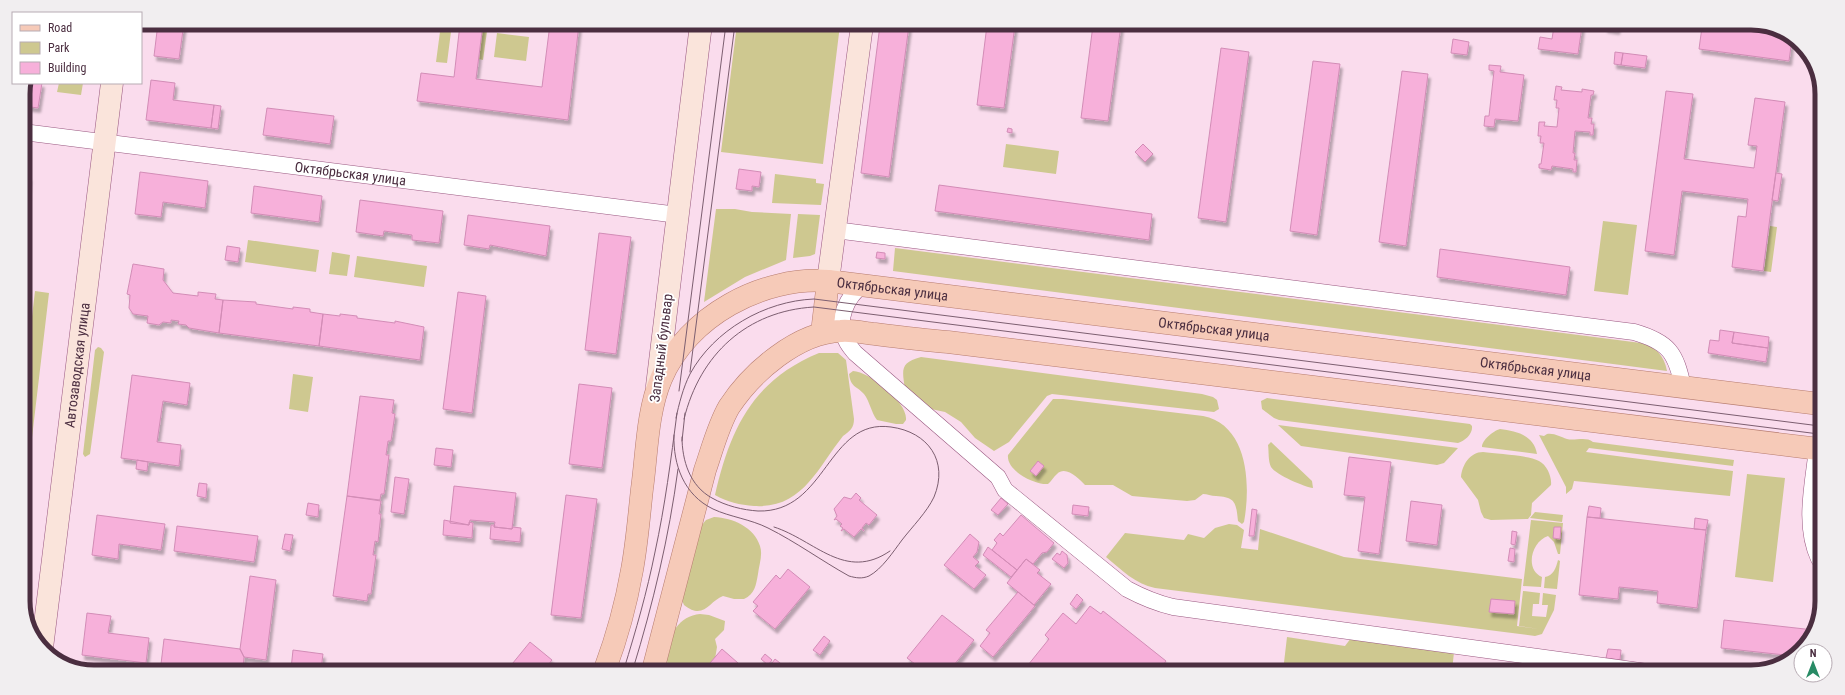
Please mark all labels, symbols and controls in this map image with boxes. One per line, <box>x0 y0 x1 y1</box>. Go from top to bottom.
legend <box>12 12 142 84</box>
text: Road <box>48 21 72 35</box>
text: Park <box>48 41 70 55</box>
text: Building <box>48 61 86 75</box>
street label: Октябрьская улица <box>294 159 407 188</box>
street label: Октябрьская улица <box>836 274 949 304</box>
street label: Западный бульвар <box>646 293 676 403</box>
street label: Автозаводская улица <box>61 302 93 429</box>
street label: Октябрьская улица <box>1157 314 1271 344</box>
street label: Октябрьская улица <box>1479 354 1592 384</box>
north arrow <box>1793 643 1833 683</box>
text: N <box>1810 647 1817 660</box>

